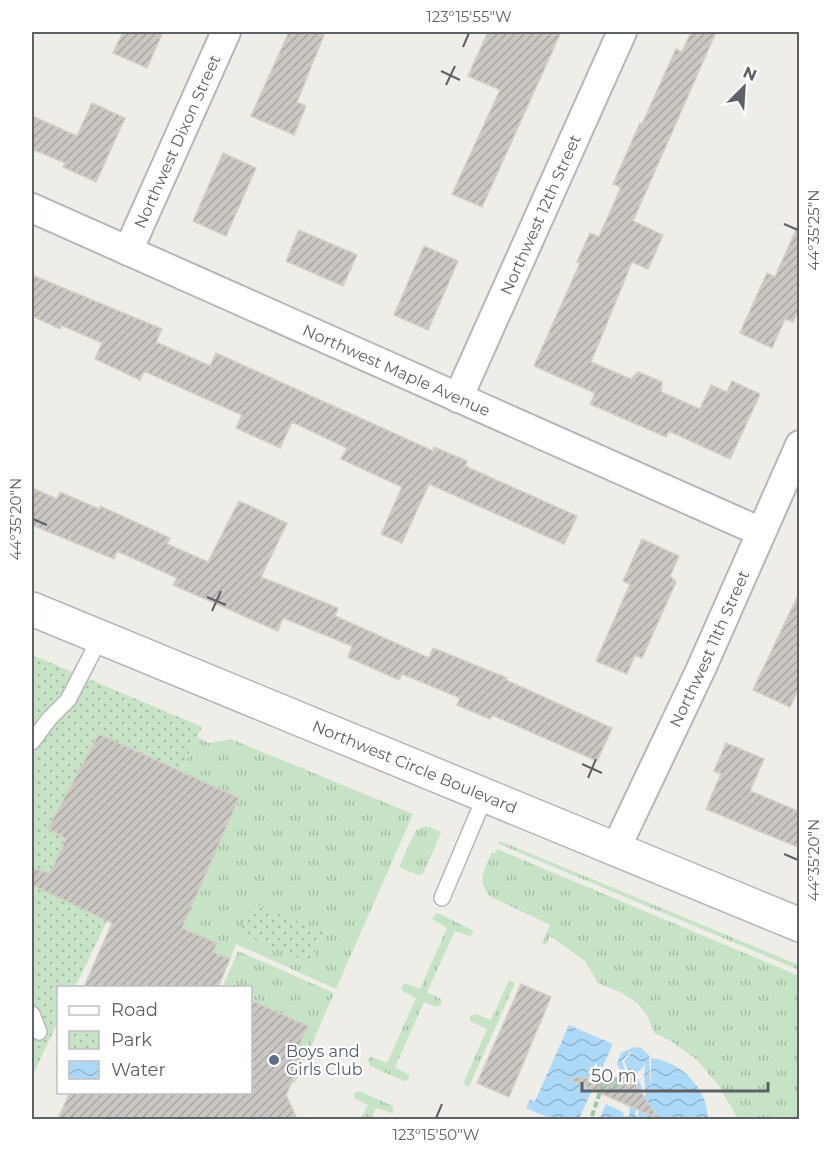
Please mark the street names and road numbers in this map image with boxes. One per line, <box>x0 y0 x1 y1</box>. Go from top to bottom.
street label: Northwest Dixon Street <box>130 51 224 231</box>
street label: Northwest 12th Street <box>496 131 585 298</box>
street label: Northwest Maple Avenue <box>300 320 493 420</box>
street label: Northwest 11th Street <box>665 567 753 730</box>
street label: Northwest Circle Boulevard <box>310 716 520 817</box>

